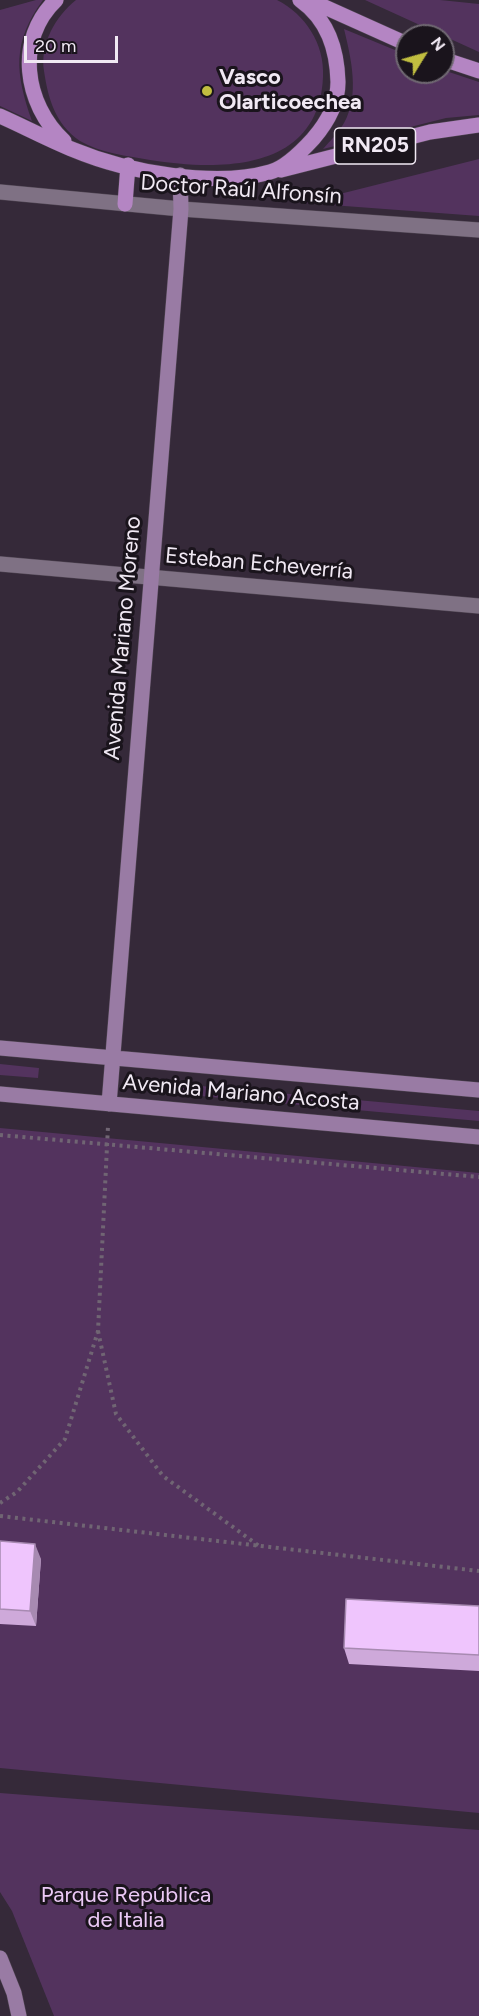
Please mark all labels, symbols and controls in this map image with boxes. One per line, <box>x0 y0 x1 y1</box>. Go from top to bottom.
scale bar <box>27 24 122 62</box>
north arrow <box>395 24 455 84</box>
text: N <box>427 33 449 55</box>
text: 20 m <box>35 35 76 57</box>
place label: Vasco Olarticoechea <box>219 65 362 116</box>
marker: Vasco Olarticoechea <box>200 84 214 98</box>
road number: RN205 <box>334 128 416 164</box>
street label: Doctor Raúl Alfonsín <box>139 170 343 210</box>
street label: Avenida Mariano Moreno <box>99 515 147 761</box>
street label: Esteban Echeverría <box>164 543 354 585</box>
street label: Avenida Mariano Acosta <box>121 1069 361 1117</box>
park label: Parque República de Italia <box>41 1883 211 1934</box>

